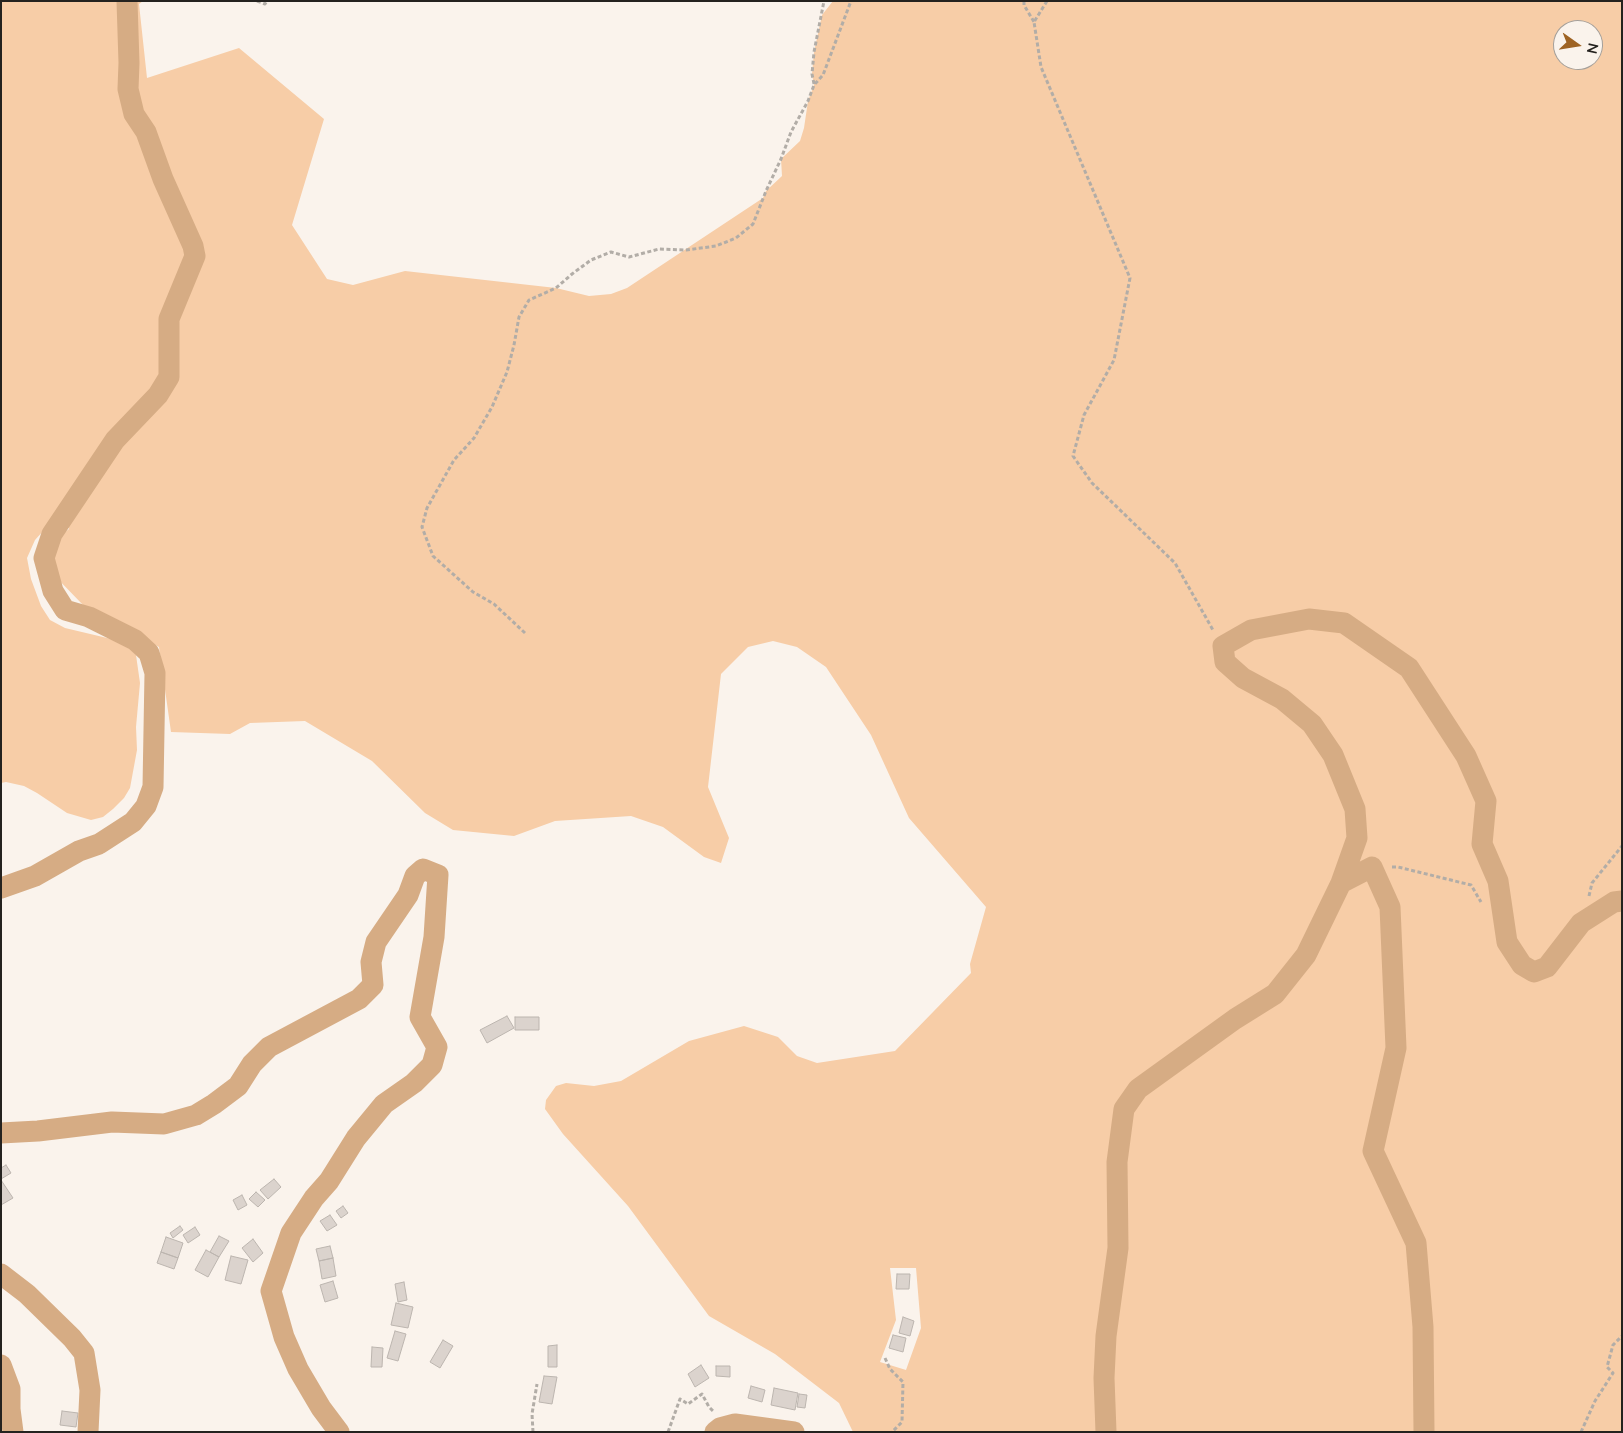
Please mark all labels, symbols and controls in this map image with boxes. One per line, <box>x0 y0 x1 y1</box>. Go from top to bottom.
north arrow <box>1553 20 1603 70</box>
text: N <box>1582 41 1603 55</box>

